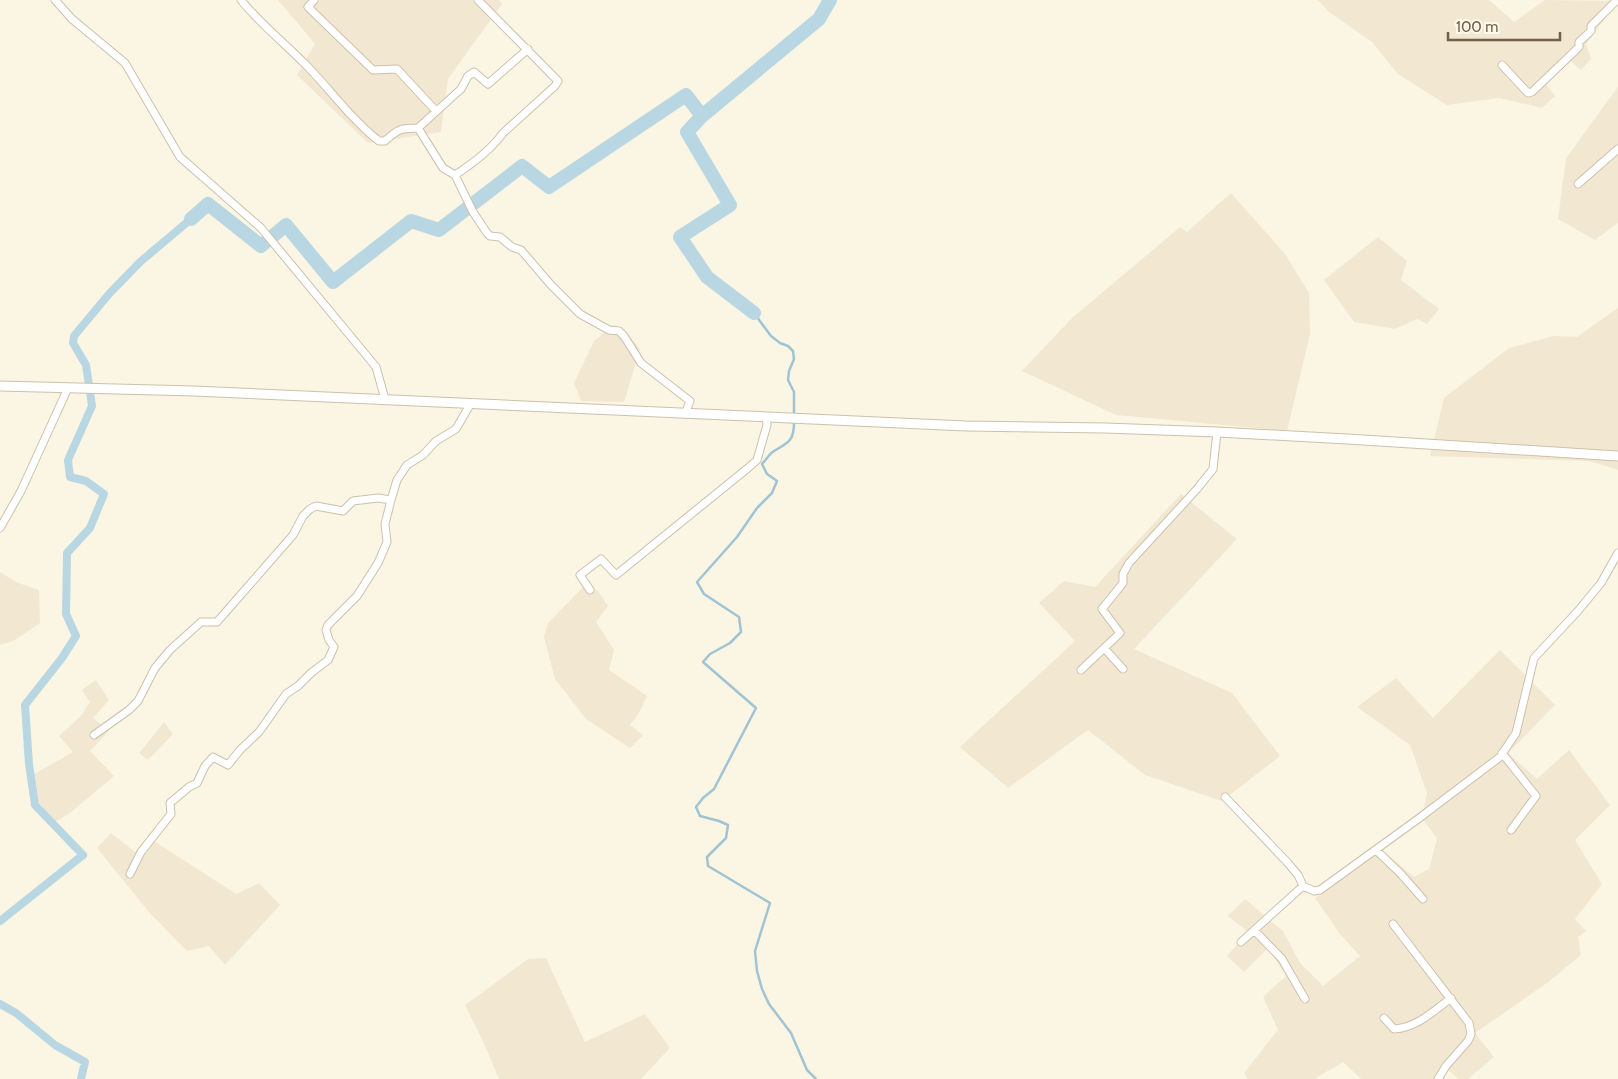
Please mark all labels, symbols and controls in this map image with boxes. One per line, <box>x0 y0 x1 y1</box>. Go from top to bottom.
scale bar <box>1448 10 1560 42</box>
text: 100 m <box>1456 18 1498 36</box>

